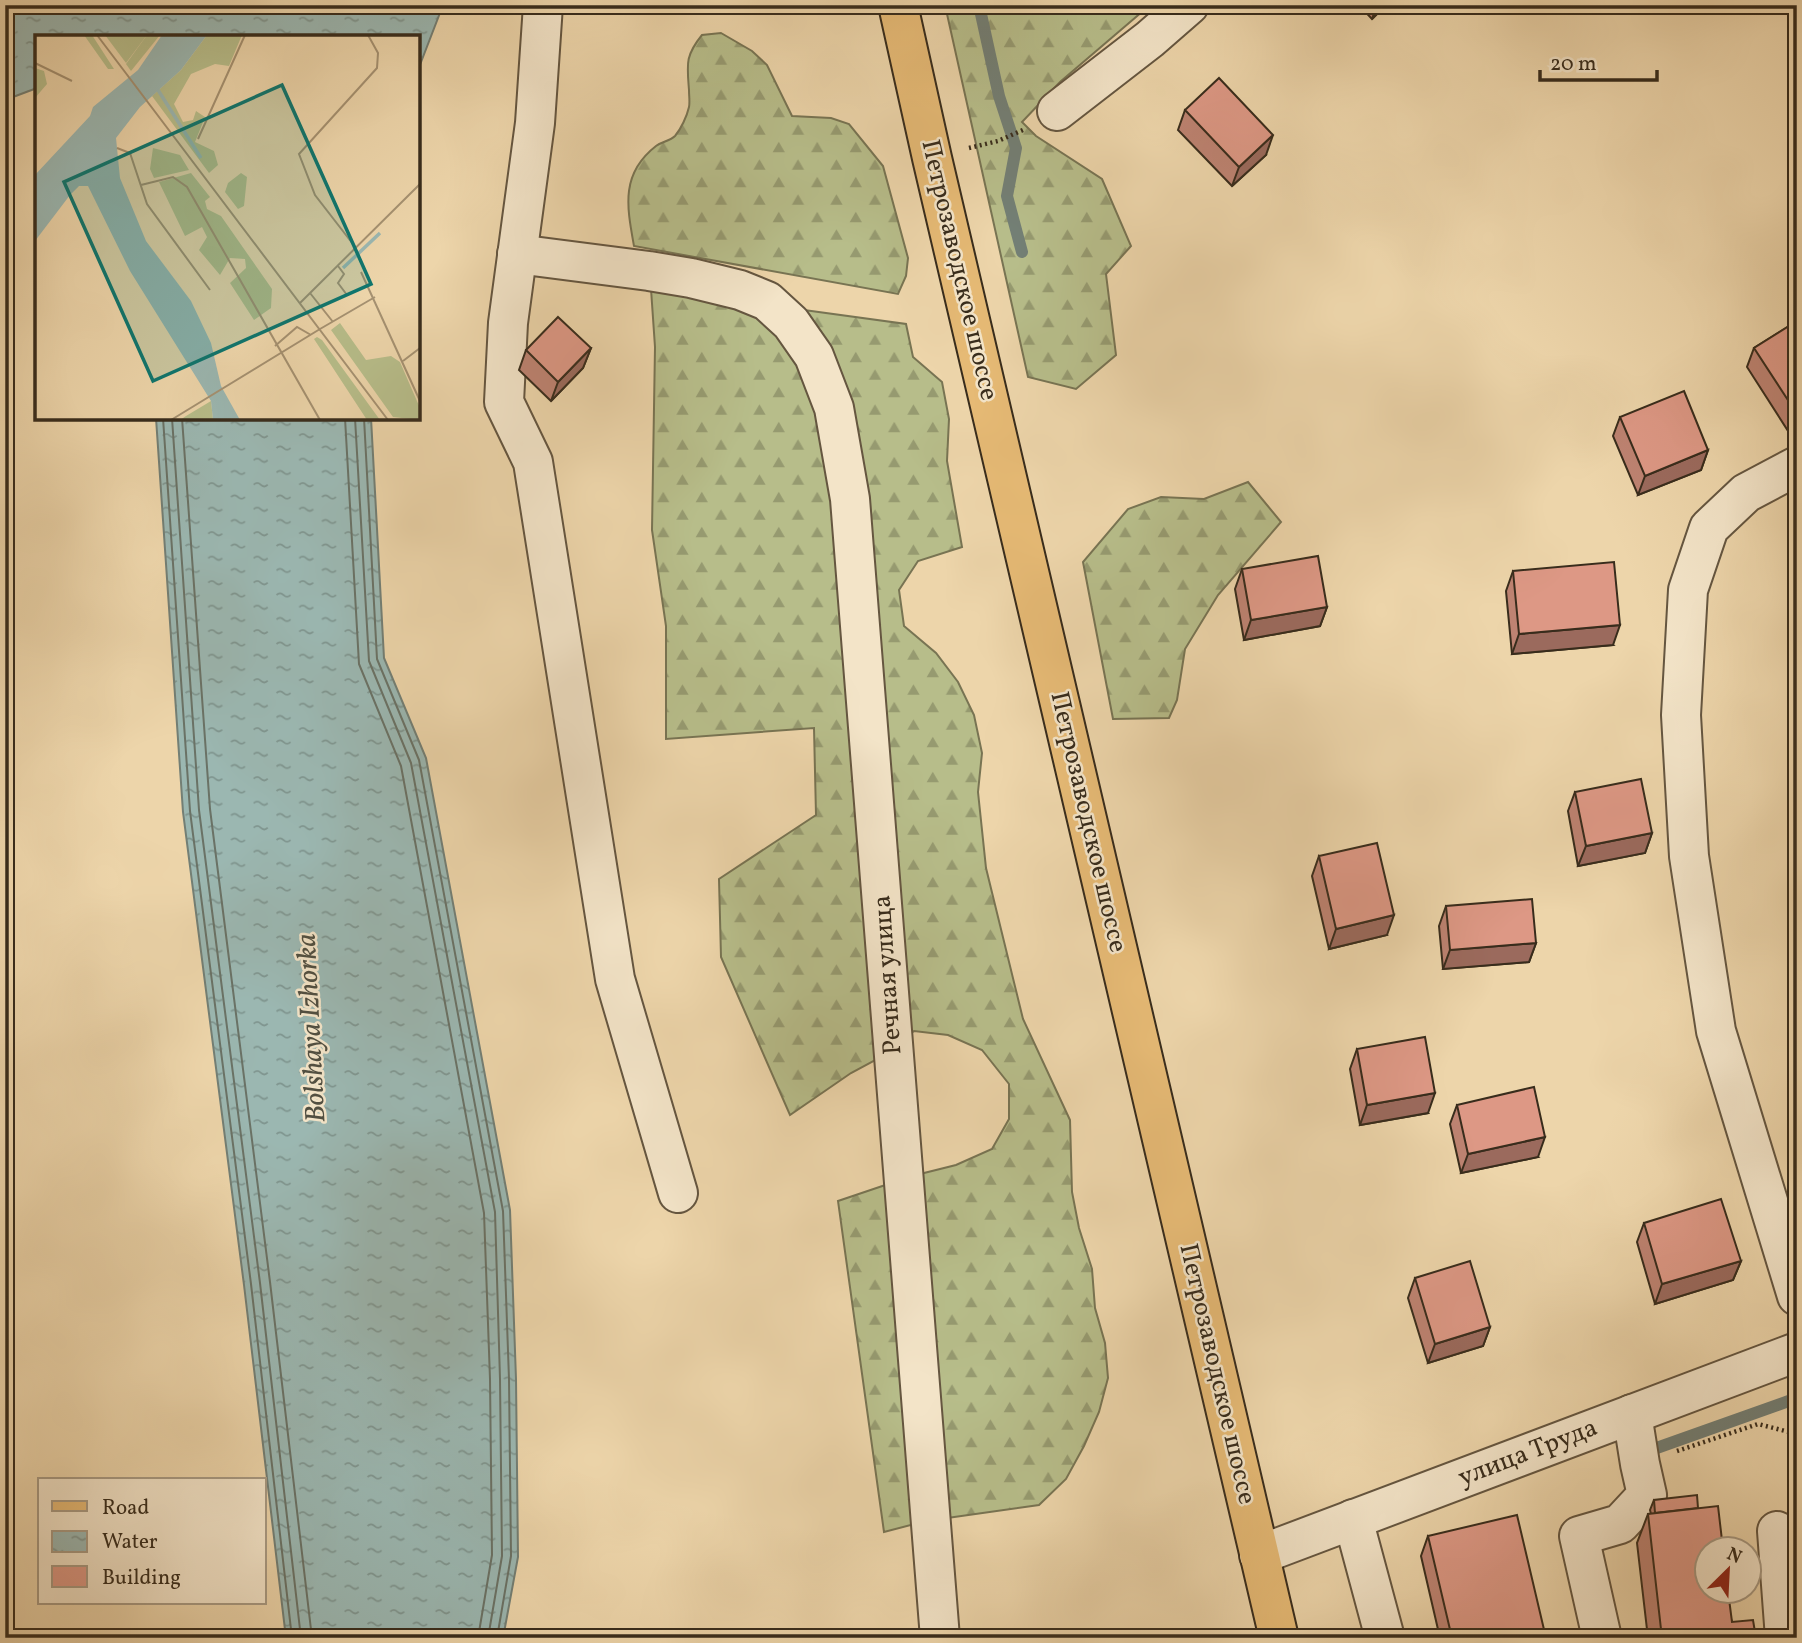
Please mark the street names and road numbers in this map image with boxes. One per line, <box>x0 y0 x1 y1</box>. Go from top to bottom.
street label: Петрозаводское шоссе <box>911 136 1007 404</box>
street label: Петрозаводское шоссе <box>1040 688 1136 956</box>
street label: Речная улица <box>864 894 912 1056</box>
street label: Петрозаводское шоссе <box>1169 1240 1265 1508</box>
street label: улица Труда <box>1453 1410 1603 1496</box>

